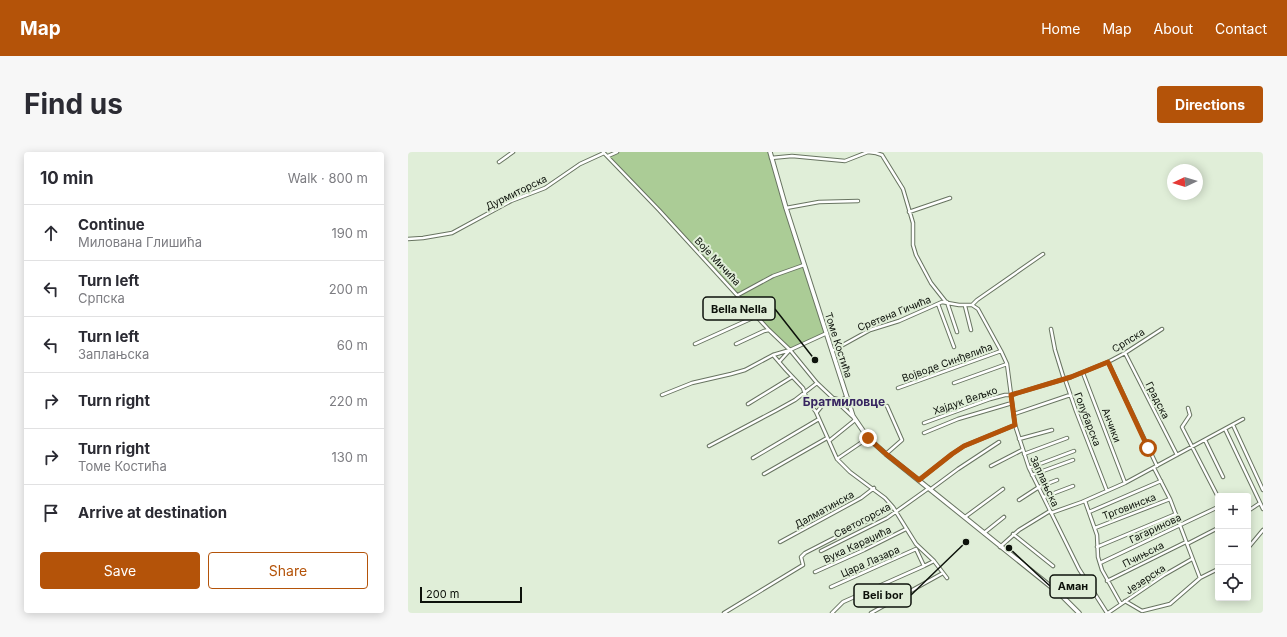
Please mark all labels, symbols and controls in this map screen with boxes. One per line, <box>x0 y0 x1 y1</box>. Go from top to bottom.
text: Map <box>20 17 61 40</box>
text: Home <box>1041 20 1080 37</box>
text: Map <box>1102 20 1132 37</box>
text: About <box>1154 20 1193 37</box>
text: Contact <box>1215 20 1267 37</box>
button: Directions <box>1157 86 1263 123</box>
text: Find us <box>24 87 123 121</box>
north arrow <box>1167 164 1203 200</box>
text: 10 min <box>40 168 94 188</box>
text: Walk · 800 m <box>288 170 368 186</box>
street label: Дурмиторска <box>483 172 549 212</box>
text: Continue <box>78 215 145 234</box>
icon: ahead <box>40 222 62 244</box>
text: 190 m <box>331 225 368 241</box>
text: Милована Глишића <box>78 234 202 250</box>
street label: Воје Мичића <box>693 234 743 288</box>
text: Turn left <box>78 271 139 290</box>
icon: left <box>40 278 62 300</box>
text: 200 m <box>329 281 368 297</box>
text: Српска <box>78 290 125 306</box>
street label: Сретена Гичића <box>855 293 933 333</box>
callout: Bella Nella <box>703 297 775 320</box>
text: Bella Nella <box>711 302 767 316</box>
street label: Томе Костића <box>823 311 855 379</box>
street label: Српска <box>1110 325 1146 355</box>
text: Turn left <box>78 327 139 346</box>
icon: left <box>40 334 62 356</box>
text: 60 m <box>337 337 368 353</box>
street label: Војводе Синђелића <box>900 340 994 384</box>
text: Заплањска <box>78 346 149 362</box>
street label: Градска <box>1144 379 1172 421</box>
street label: Хајдук Вељко <box>931 383 999 417</box>
icon: right <box>40 390 62 412</box>
street label: Голубарска <box>1072 390 1104 448</box>
text: Turn right <box>78 391 150 410</box>
text: 220 m <box>329 393 368 409</box>
district label: Братмиловце <box>803 394 885 409</box>
street label: Анчики <box>1100 406 1124 444</box>
route end <box>859 429 877 447</box>
text: Turn right <box>78 439 150 458</box>
route start <box>1139 439 1157 457</box>
icon: right <box>40 446 62 468</box>
text: 130 m <box>331 449 368 465</box>
street label: Заплањска <box>1028 454 1062 508</box>
text: Томе Костића <box>78 458 167 474</box>
street label: Далматинска <box>792 488 856 530</box>
street label: Трговинска <box>1101 490 1157 522</box>
map controls <box>1215 493 1251 601</box>
button: + <box>1215 493 1251 529</box>
street label: Светогорска <box>832 500 892 540</box>
icon: arrive <box>40 502 62 524</box>
text: Arrive at destination <box>78 503 227 522</box>
street label: Гагаринова <box>1127 511 1183 545</box>
street label: Вука Караџића <box>821 523 893 565</box>
button: − <box>1215 529 1251 565</box>
street label: Пчињска <box>1120 538 1166 570</box>
street label: Цара Лазара <box>839 543 901 579</box>
button: Save <box>40 552 200 589</box>
button: Share <box>208 552 368 589</box>
street label: Језерска <box>1123 562 1167 596</box>
button: locate <box>1215 565 1251 601</box>
callout: Аман <box>1050 575 1096 598</box>
text: Аман <box>1058 579 1088 593</box>
callout: Beli bor <box>854 584 911 607</box>
scale bar <box>420 585 522 604</box>
text: 200 m <box>426 587 459 601</box>
text: Beli bor <box>863 588 904 602</box>

